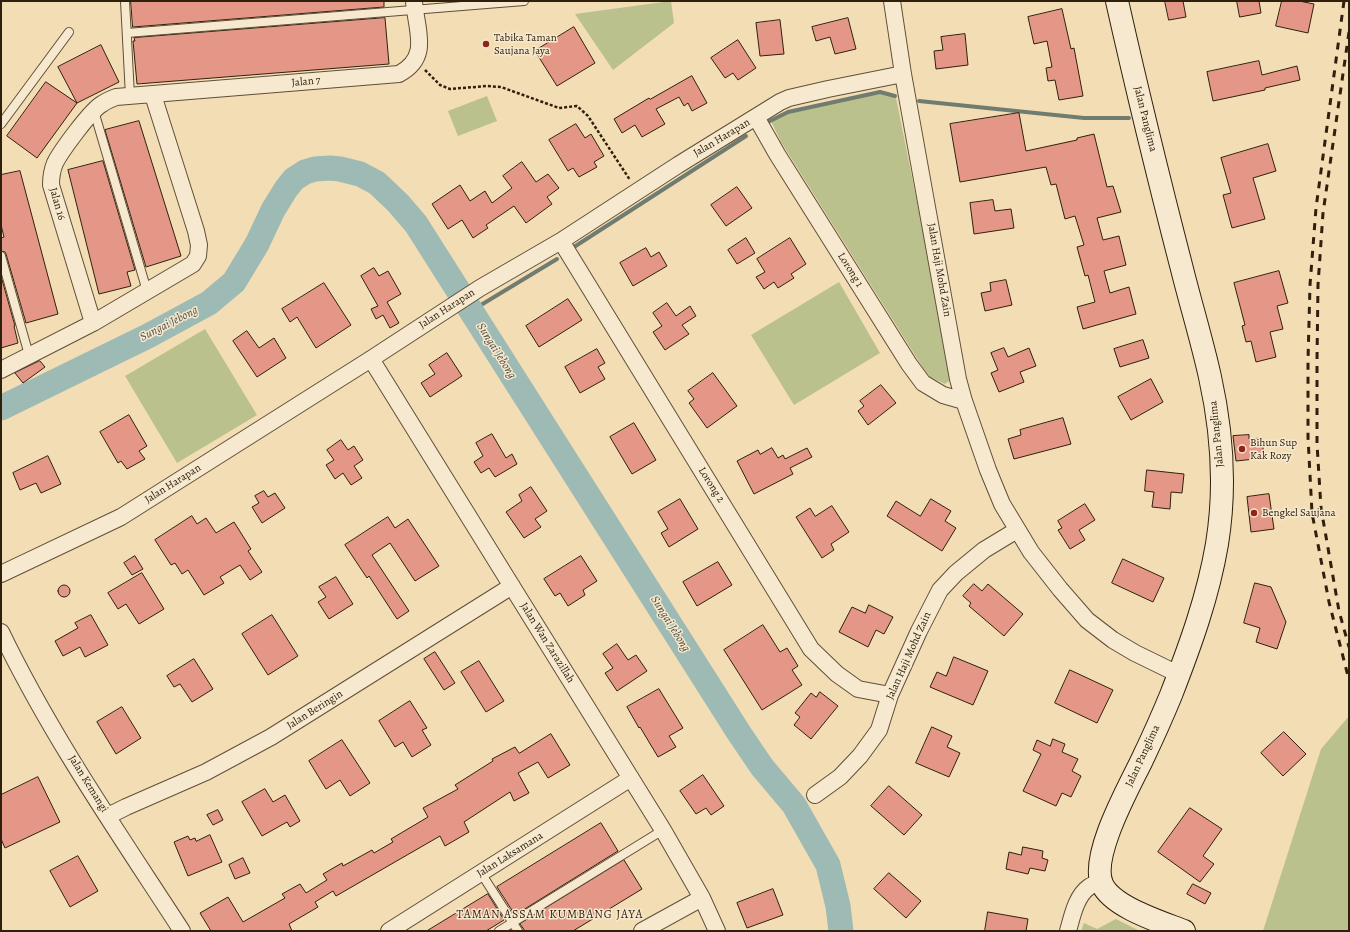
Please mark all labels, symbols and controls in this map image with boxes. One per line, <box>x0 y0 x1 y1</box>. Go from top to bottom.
place label: Tabika Taman Saujana Jaya <box>494 31 557 57</box>
marker: Tabika Taman Saujana Jaya <box>481 39 491 49</box>
street label: Jalan 7 <box>291 74 321 90</box>
street label: Jalan Panglima <box>1130 85 1160 153</box>
street label: Jalan Harapan <box>691 116 753 160</box>
street label: Jalan 16 <box>46 186 68 222</box>
street label: Jalan Haji Mohd Zain <box>924 222 954 318</box>
street label: Lorong 1 <box>834 250 866 290</box>
street label: Jalan Harapan <box>417 286 477 332</box>
water label: Sungai Jebong <box>138 303 200 345</box>
water label: Sungai Jebong <box>473 320 519 382</box>
street label: Jalan Panglima <box>1207 400 1227 468</box>
place label: Bihun Sup Kak Rozy <box>1250 436 1297 462</box>
marker: Bihun Sup Kak Rozy <box>1237 444 1247 454</box>
street label: Jalan Harapan <box>142 461 204 507</box>
street label: Lorong 2 <box>695 465 727 505</box>
place label: Bengkel Saujana <box>1262 506 1336 520</box>
marker: Bengkel Saujana <box>1249 508 1259 518</box>
water label: Sungai Jebong <box>647 593 693 655</box>
street label: Jalan Wan Zarazillah <box>517 600 577 686</box>
street label: Jalan Haji Mohd Zain <box>884 610 934 702</box>
street label: Jalan Beringin <box>284 688 346 732</box>
street label: Jalan Panglima <box>1123 723 1163 789</box>
street label: Jalan Kemangi <box>65 753 111 815</box>
street label: Jalan Laksamana <box>474 829 546 881</box>
district label: TAMAN ASSAM KUMBANG JAYA <box>456 908 644 922</box>

